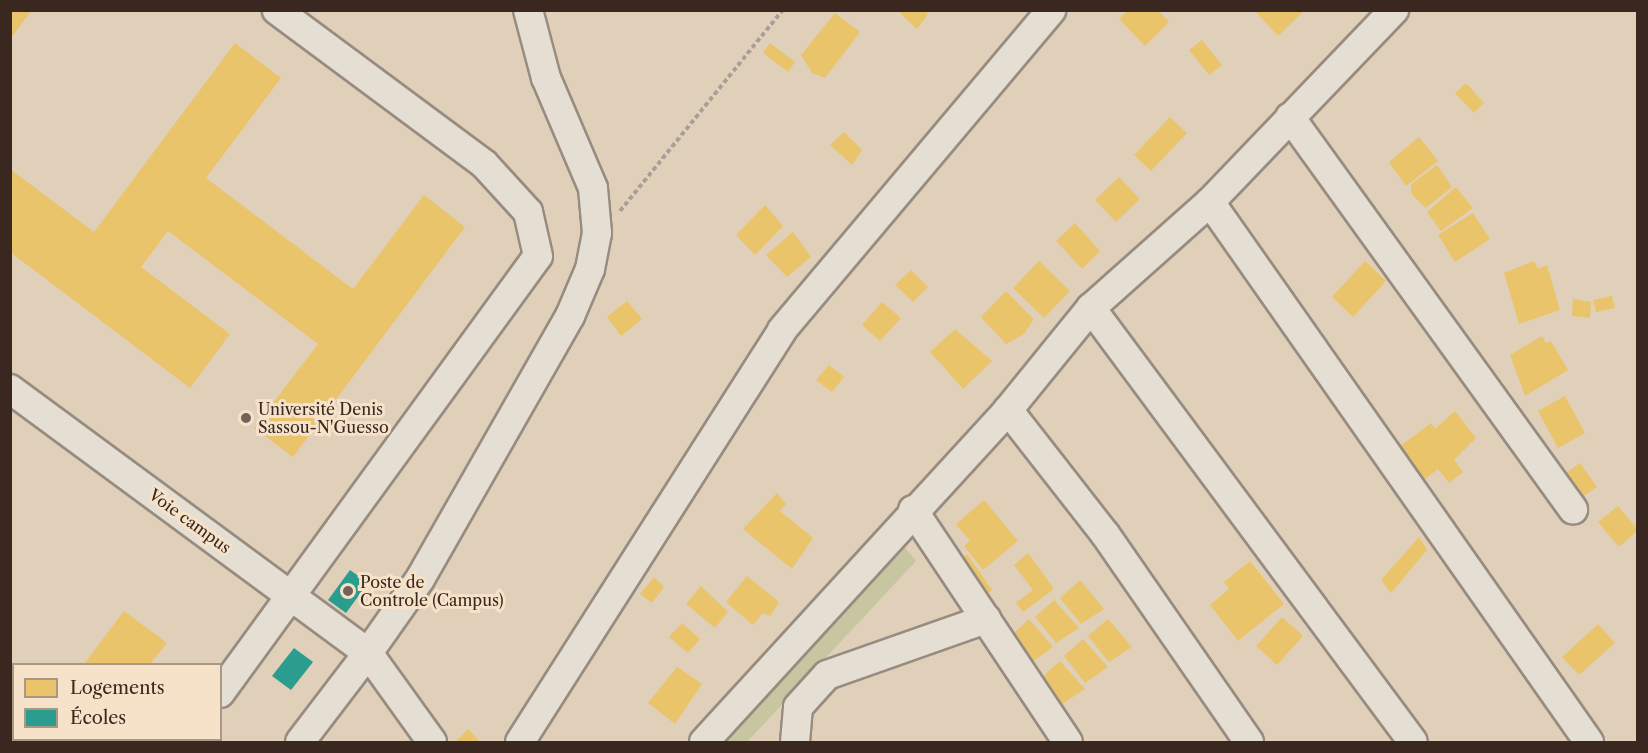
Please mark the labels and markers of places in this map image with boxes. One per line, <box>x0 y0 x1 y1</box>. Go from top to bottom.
place label: Université Denis Sassou-N'Guesso <box>258 399 389 437</box>
marker: Université Denis Sassou-N'Guesso <box>239 411 253 425</box>
place label: Poste de Controle (Campus) <box>360 572 504 610</box>
marker: Poste de Controle (Campus) <box>341 584 355 598</box>

